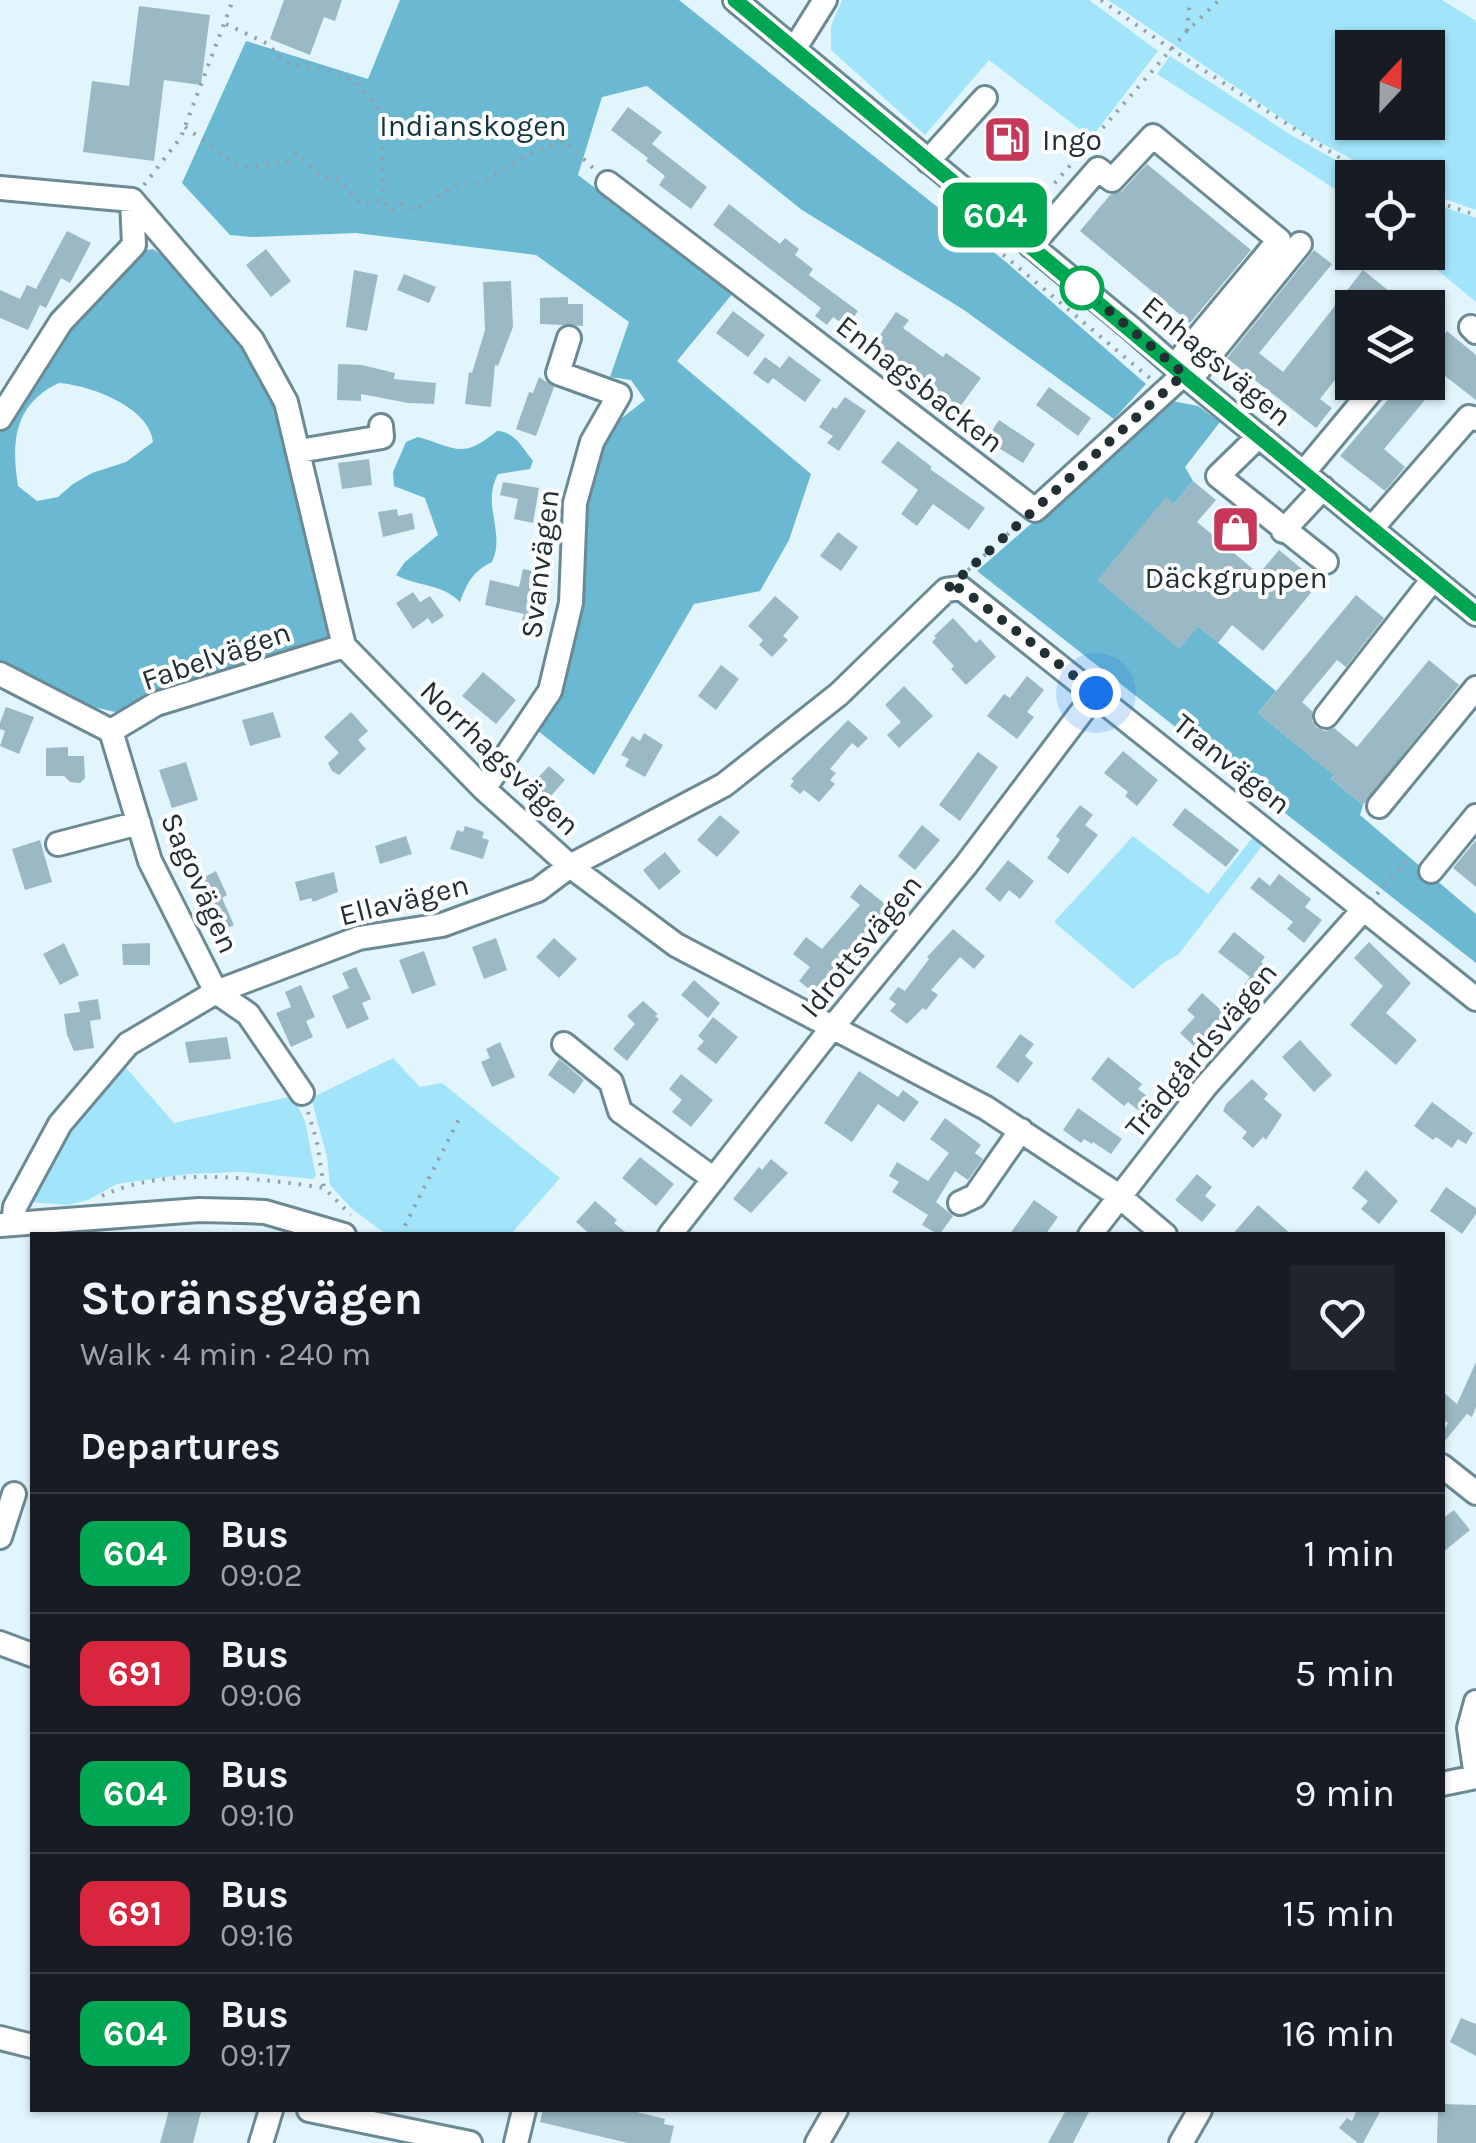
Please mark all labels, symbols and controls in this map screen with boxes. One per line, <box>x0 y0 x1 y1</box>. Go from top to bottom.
north arrow <box>1335 30 1445 140</box>
map controls <box>1335 30 1445 400</box>
park label: Indianskogen <box>379 108 567 144</box>
fuel station icon: Ingo <box>981 114 1033 166</box>
place label: Ingo <box>1042 122 1102 158</box>
button: locate <box>1335 160 1445 270</box>
line badge: 604 <box>938 182 1052 248</box>
text: 604 <box>963 195 1027 236</box>
unlabelled marker <box>1061 267 1103 309</box>
street label: Enhagsvägen <box>1135 288 1299 434</box>
button: layers <box>1335 290 1445 400</box>
street label: Enhagsbacken <box>829 307 1011 461</box>
street label: Svanvägen <box>513 487 567 641</box>
shop icon: Däckgruppen <box>1210 503 1262 555</box>
place label: Däckgruppen <box>1144 560 1328 596</box>
street label: Fabelvägen <box>137 614 295 698</box>
your location <box>1071 668 1121 718</box>
street label: Norrhagsvägen <box>413 673 587 843</box>
street label: Tranvägen <box>1166 706 1298 822</box>
street label: Sagovägen <box>153 807 247 959</box>
street label: Ellavägen <box>335 867 473 933</box>
street label: Idrottsvägen <box>792 867 930 1025</box>
street label: Trädgårdsvägen <box>1117 955 1285 1145</box>
button: heart <box>1290 1265 1395 1370</box>
text: Storänsgvägen <box>80 1270 423 1326</box>
text: Walk · 4 min · 240 m <box>80 1336 371 1373</box>
text: Departures <box>80 1424 280 1469</box>
text: Bus <box>220 1512 289 1557</box>
text: 1 min <box>1304 1531 1395 1576</box>
text: 604 <box>103 1533 167 1574</box>
text: 09:02 <box>220 1557 302 1594</box>
text: Bus <box>220 1632 289 1677</box>
text: 5 min <box>1295 1651 1395 1696</box>
text: 691 <box>107 1653 163 1694</box>
text: 09:06 <box>220 1677 302 1714</box>
text: Bus <box>220 1752 289 1797</box>
text: 9 min <box>1294 1771 1395 1816</box>
text: 604 <box>103 1773 167 1814</box>
text: 09:10 <box>220 1797 295 1834</box>
text: Bus <box>220 1872 289 1917</box>
text: 15 min <box>1282 1891 1395 1936</box>
text: 691 <box>107 1893 163 1934</box>
text: 09:16 <box>220 1917 294 1954</box>
text: Bus <box>220 1992 289 2037</box>
text: 16 min <box>1282 2011 1395 2056</box>
text: 604 <box>103 2013 167 2054</box>
text: 09:17 <box>220 2037 291 2074</box>

